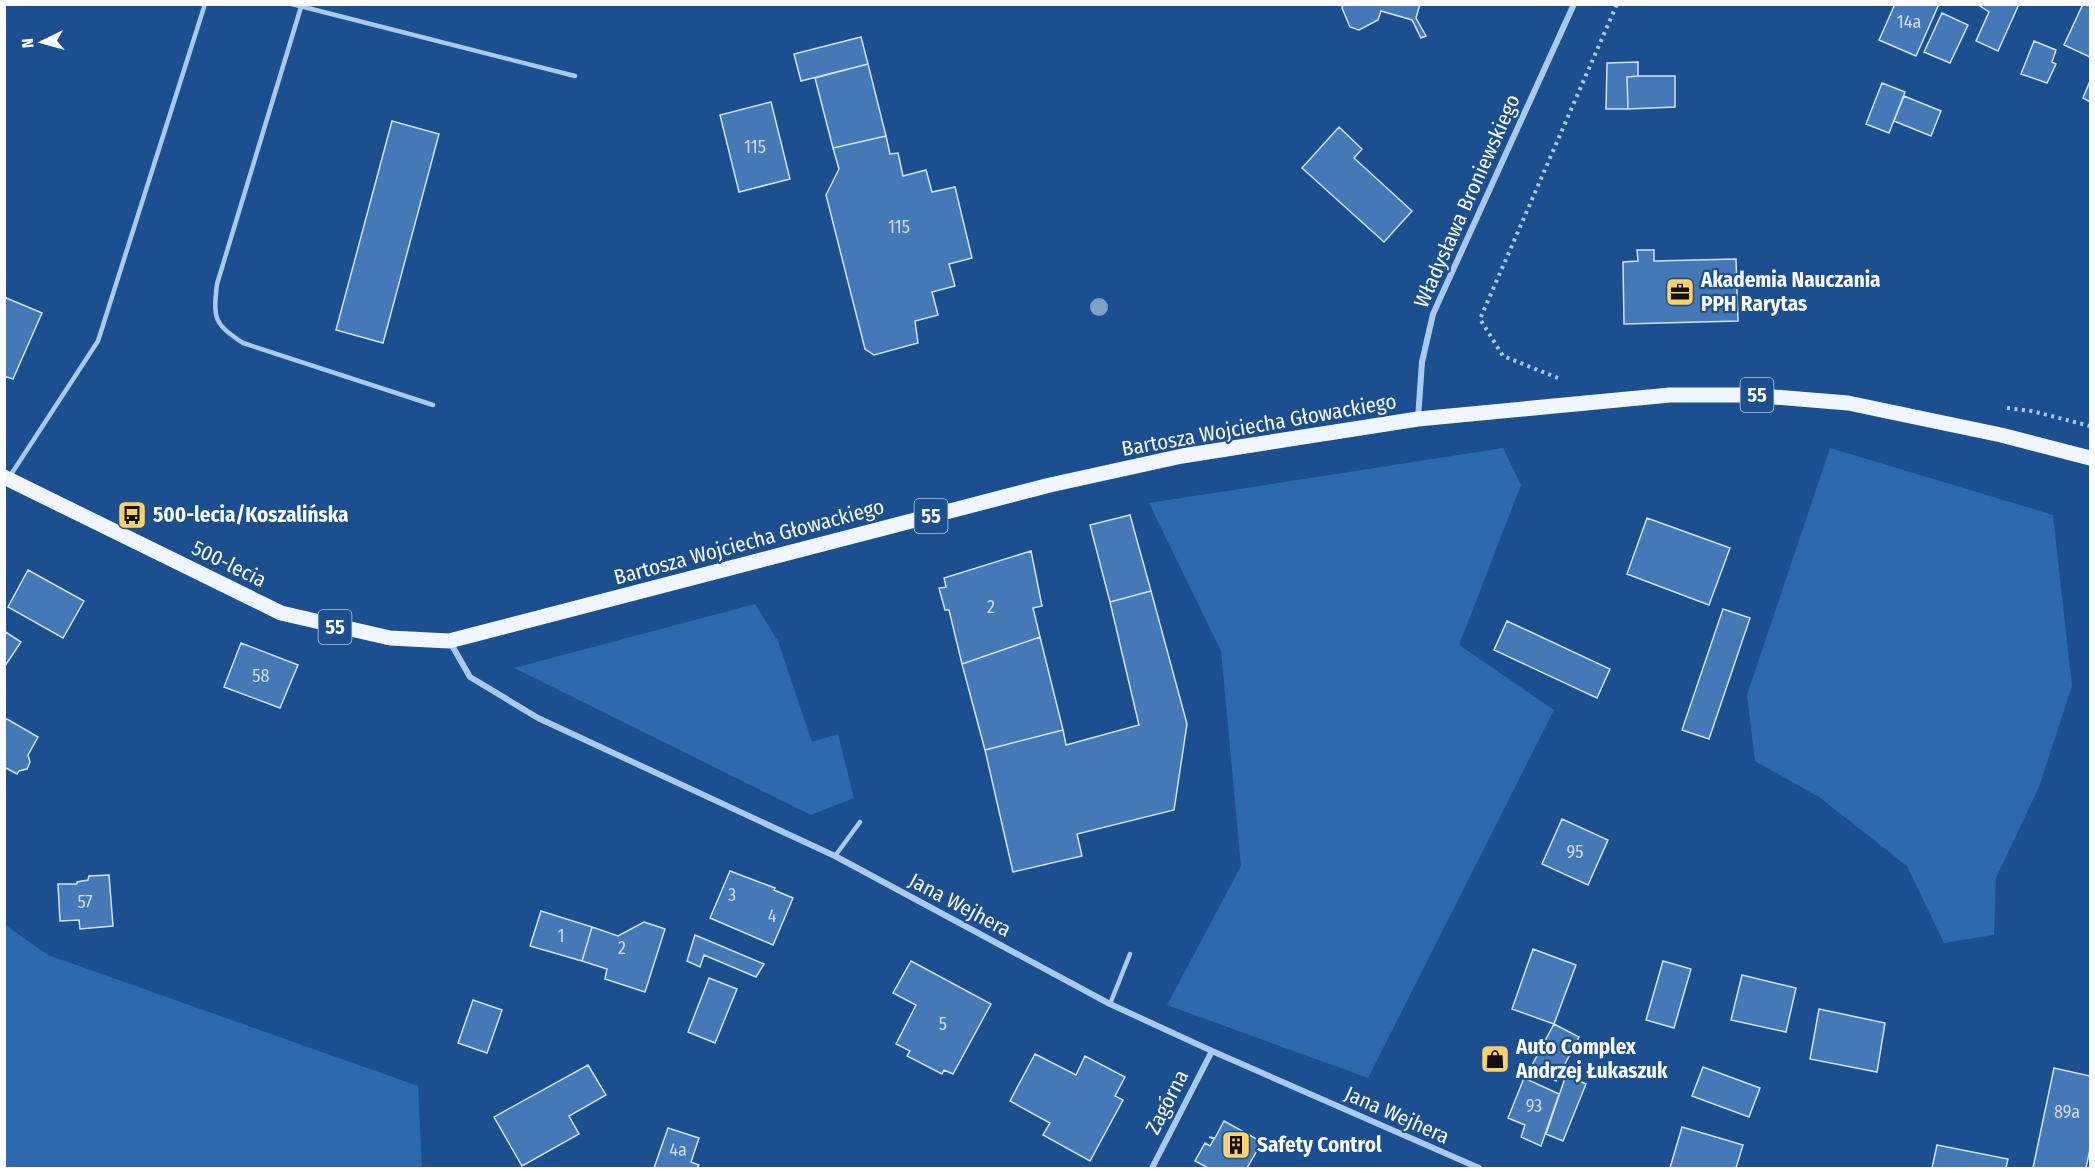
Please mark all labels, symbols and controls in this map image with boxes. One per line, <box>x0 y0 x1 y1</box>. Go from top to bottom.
house number: 14a <box>1897 11 1921 33</box>
north arrow <box>12 12 72 72</box>
text: N <box>18 38 37 49</box>
street label: Władysława Broniewskiego <box>1408 90 1526 312</box>
house number: 115 <box>744 136 766 158</box>
house number: 115 <box>888 216 910 238</box>
place label: Akademia Nauczania PPH Rarytas <box>1700 267 1881 317</box>
office icon: Akademia Nauczania PPH Rarytas <box>1664 276 1696 308</box>
road number: 55 <box>1740 378 1774 412</box>
street label: Bartosza Wojciecha Głowackiego <box>1120 388 1398 462</box>
street label: Bartosza Wojciecha Głowackiego <box>611 493 887 591</box>
bus stop icon: 500-lecia/Koszalińska <box>116 499 148 531</box>
road number: 55 <box>914 499 948 533</box>
place label: 500-lecia/Koszalińska <box>153 502 348 528</box>
street label: 500-lecia <box>188 535 270 593</box>
house number: 2 <box>987 596 995 618</box>
road number: 55 <box>318 610 352 644</box>
house number: 58 <box>252 665 270 687</box>
house number: 95 <box>1566 841 1584 863</box>
street label: Jana Wejhera <box>904 867 1016 943</box>
house number: 3 <box>728 884 736 906</box>
house number: 57 <box>77 891 93 913</box>
house number: 4 <box>768 905 777 927</box>
house number: 1 <box>557 925 565 947</box>
house number: 2 <box>618 937 626 959</box>
house number: 5 <box>939 1013 947 1035</box>
place label: Auto Complex Andrzej Łukaszuk <box>1515 1034 1668 1084</box>
shop icon: Auto Complex Andrzej Łukaszuk <box>1479 1043 1511 1075</box>
street label: Zagórna <box>1140 1065 1194 1139</box>
street label: Jana Wejhera <box>1341 1080 1453 1150</box>
house number: 93 <box>1526 1095 1542 1117</box>
house number: 89a <box>2054 1101 2080 1123</box>
building icon: Safety Control <box>1220 1129 1252 1161</box>
place label: Safety Control <box>1257 1132 1382 1158</box>
house number: 4a <box>669 1139 687 1161</box>

